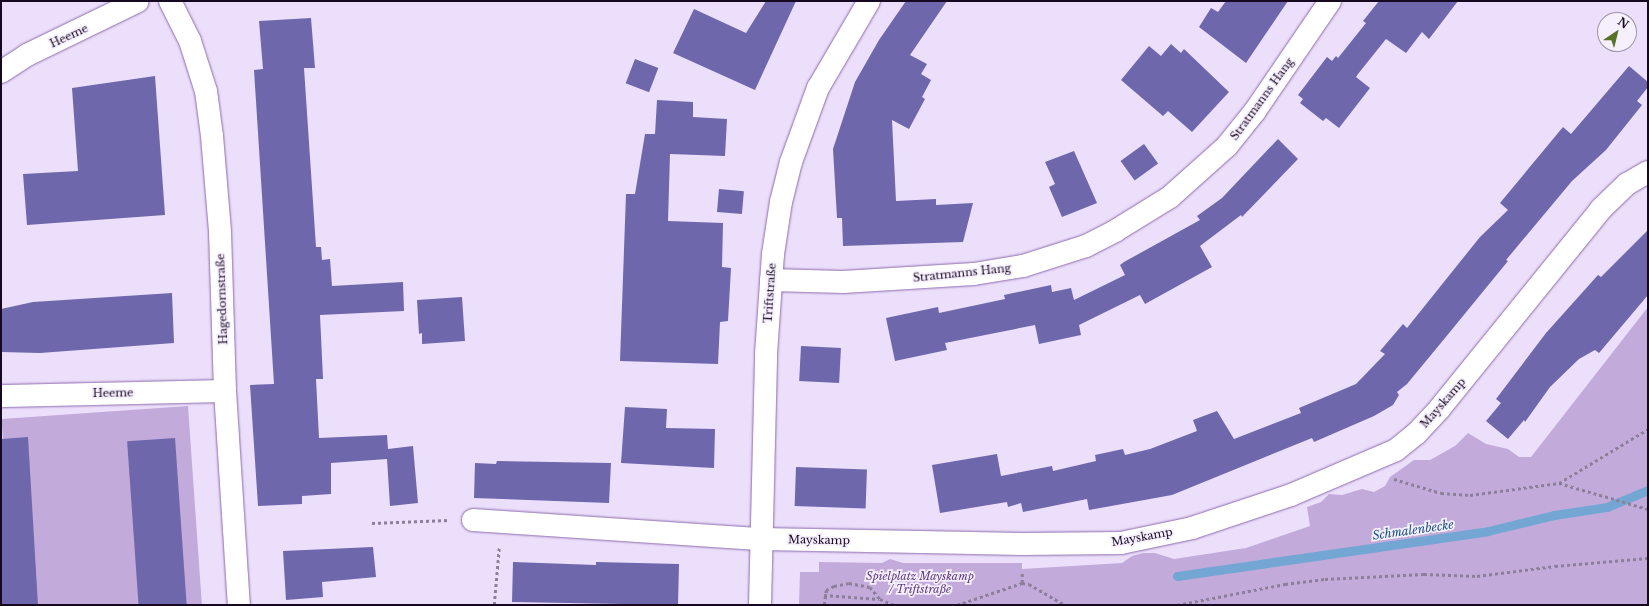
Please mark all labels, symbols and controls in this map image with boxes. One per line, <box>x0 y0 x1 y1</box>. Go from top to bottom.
north arrow <box>1597 12 1637 52</box>
text: N <box>1615 14 1632 32</box>
street label: Heeme <box>48 21 90 51</box>
street label: Stratmanns Hang <box>1228 55 1296 143</box>
street label: Hagedornstraße <box>214 253 230 345</box>
street label: Stratmanns Hang <box>912 261 1012 285</box>
street label: Triftstraße <box>761 263 779 323</box>
street label: Mayskamp <box>1418 375 1468 431</box>
street label: Heeme <box>93 386 133 400</box>
water label: Schmalenbecke <box>1371 517 1455 543</box>
street label: Mayskamp <box>1110 525 1174 549</box>
street label: Mayskamp <box>788 533 850 547</box>
park label: Spielplatz Mayskamp / Triftstraße <box>866 570 974 596</box>

